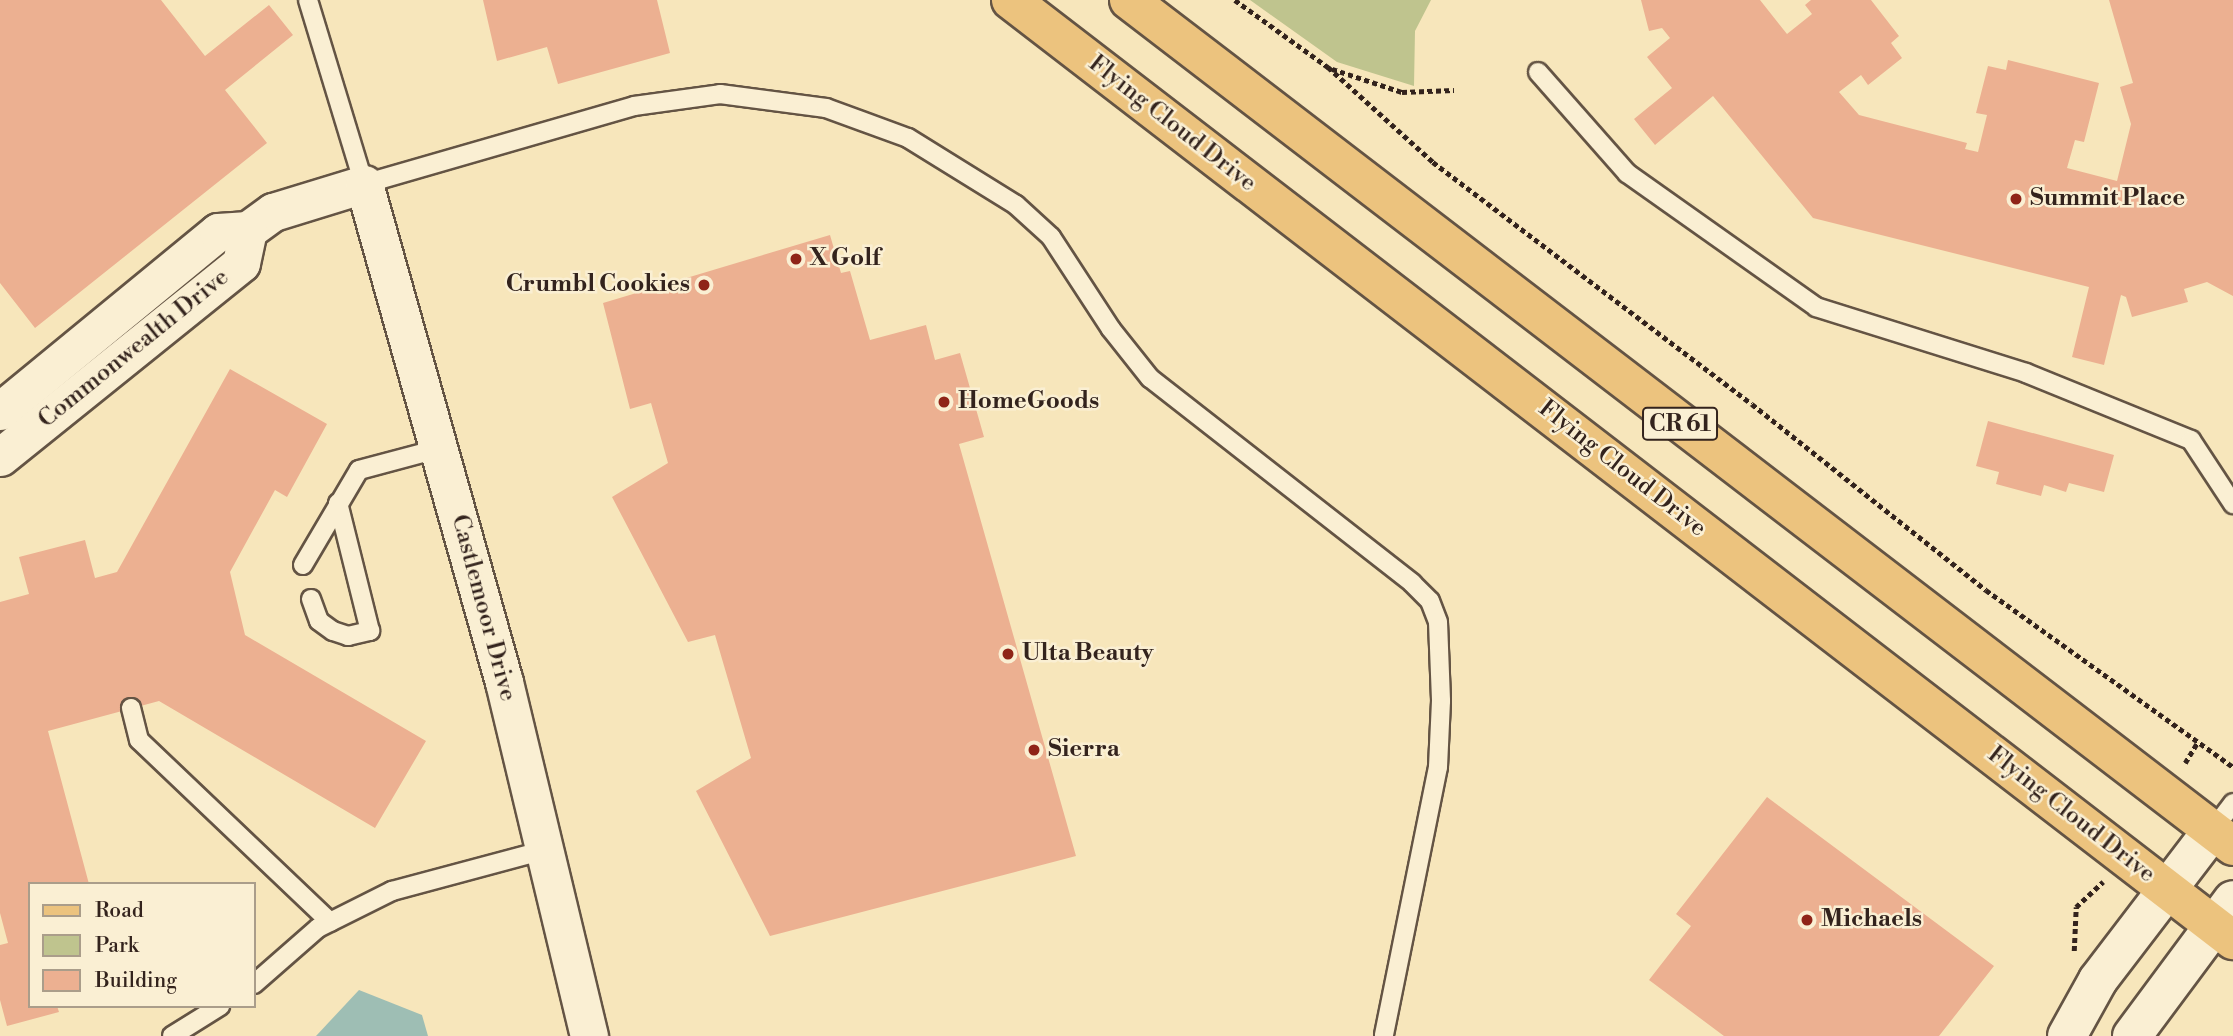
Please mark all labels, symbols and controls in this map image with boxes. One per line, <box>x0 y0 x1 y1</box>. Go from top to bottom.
street label: Flying Cloud Drive <box>1082 50 1262 198</box>
place label: Summit Place <box>2030 185 2185 213</box>
marker: Summit Place <box>2008 191 2024 207</box>
place label: X Golf <box>810 245 880 273</box>
marker: X Golf <box>788 251 804 267</box>
street label: Commonwealth Drive <box>33 263 235 435</box>
place label: Crumbl Cookies <box>506 271 690 299</box>
marker: Crumbl Cookies <box>696 277 712 293</box>
place label: HomeGoods <box>958 388 1099 416</box>
marker: HomeGoods <box>936 394 952 410</box>
street label: Flying Cloud Drive <box>1532 395 1712 543</box>
road number: CR 61 <box>1642 404 1718 444</box>
street label: Castlemoor Drive <box>444 512 522 704</box>
place label: Ulta Beauty <box>1022 640 1154 668</box>
marker: Ulta Beauty <box>1000 646 1016 662</box>
place label: Sierra <box>1048 736 1120 764</box>
street label: Flying Cloud Drive <box>1981 741 2161 889</box>
marker: Sierra <box>1026 742 1042 758</box>
legend <box>28 882 256 1008</box>
text: Road <box>95 898 144 924</box>
place label: Michaels <box>1821 906 1922 934</box>
marker: Michaels <box>1799 912 1815 928</box>
text: Park <box>95 933 139 959</box>
text: Building <box>95 968 177 994</box>

